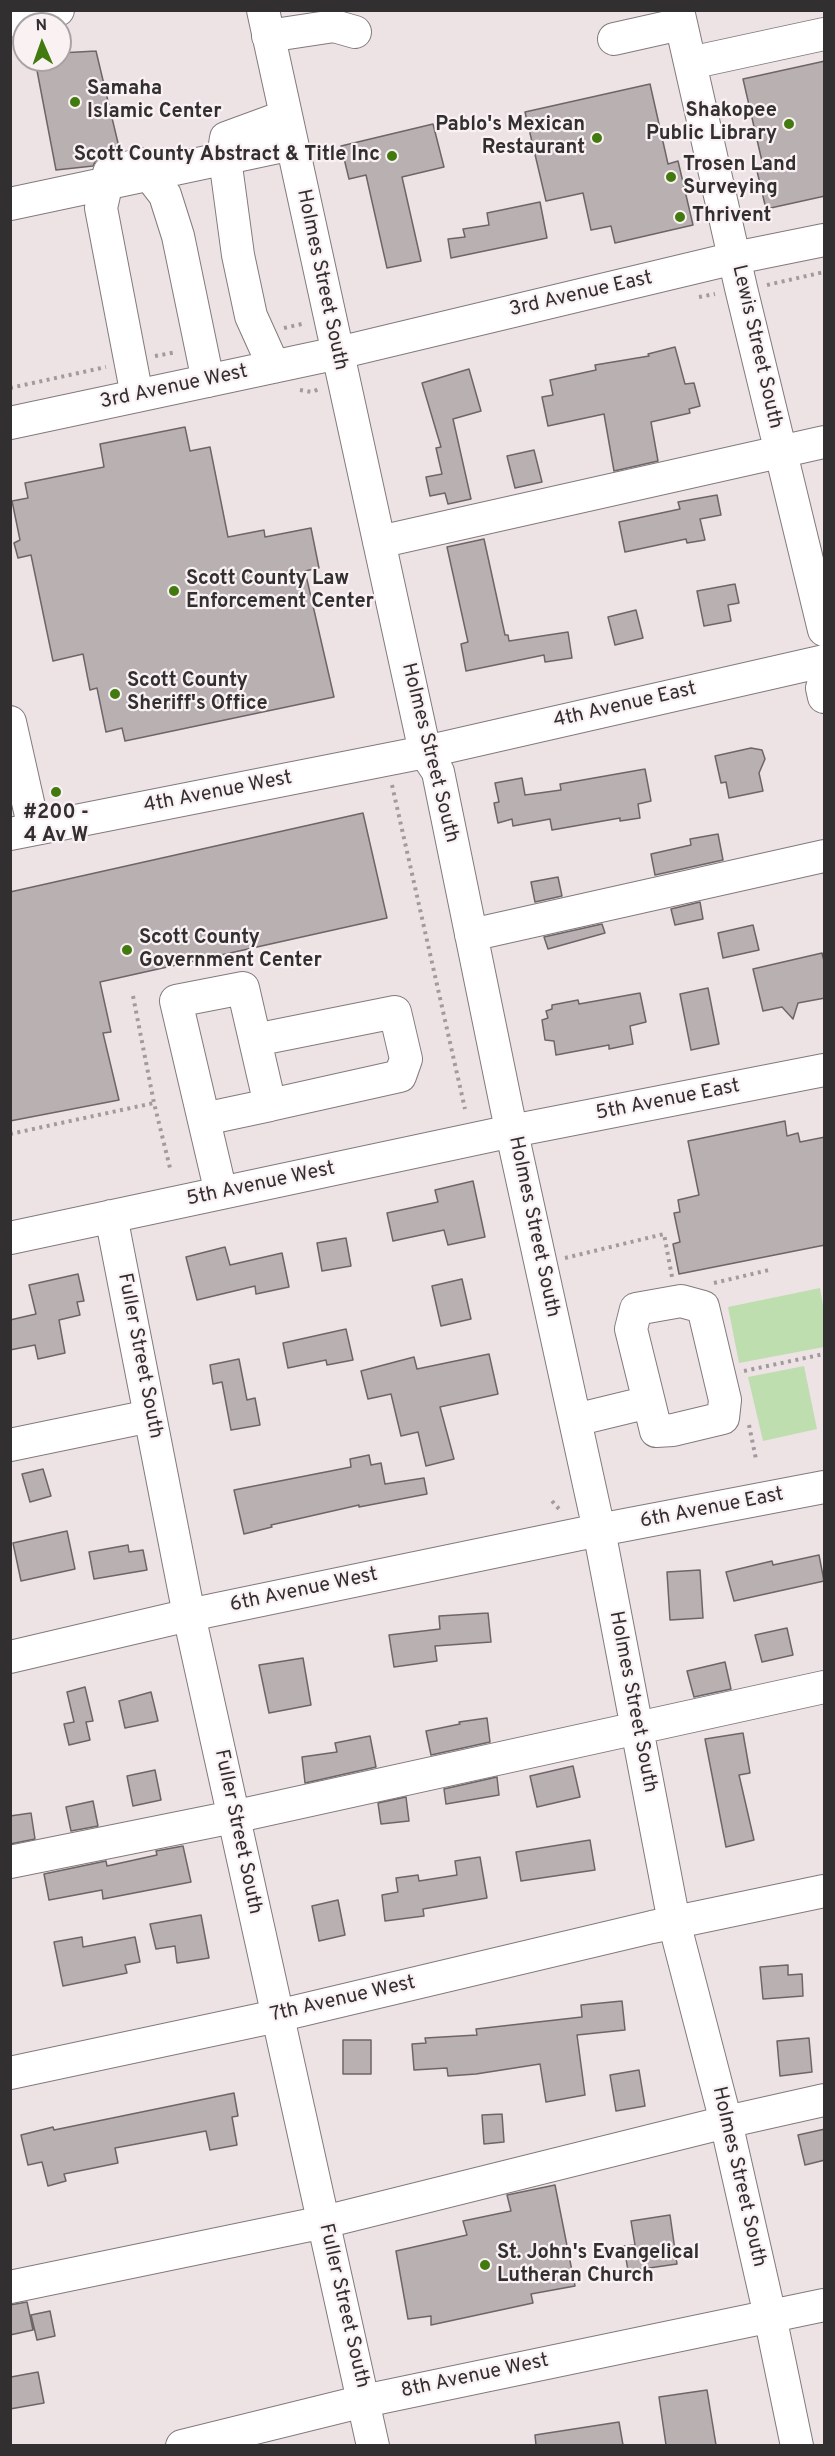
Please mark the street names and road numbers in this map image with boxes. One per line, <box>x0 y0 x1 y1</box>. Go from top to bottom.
street label: Holmes Street South <box>290 187 352 373</box>
street label: Lewis Street South <box>725 263 787 431</box>
street label: 3rd Avenue East <box>507 267 655 323</box>
street label: 3rd Avenue West <box>98 361 250 415</box>
street label: Holmes Street South <box>395 661 463 845</box>
street label: 4th Avenue East <box>551 678 699 734</box>
street label: 4th Avenue West <box>142 767 294 819</box>
street label: 5th Avenue East <box>594 1075 742 1127</box>
street label: Holmes Street South <box>502 1134 564 1320</box>
street label: 5th Avenue West <box>185 1158 337 1212</box>
street label: Fuller Street South <box>111 1271 167 1441</box>
street label: 6th Avenue East <box>638 1483 786 1535</box>
street label: 6th Avenue West <box>228 1564 380 1618</box>
street label: Holmes Street South <box>603 1609 661 1795</box>
street label: Fuller Street South <box>208 1747 266 1917</box>
street label: 7th Avenue West <box>268 1972 418 2028</box>
street label: Holmes Street South <box>706 2084 770 2270</box>
street label: Fuller Street South <box>312 2221 374 2391</box>
street label: 8th Avenue West <box>399 2350 551 2404</box>

